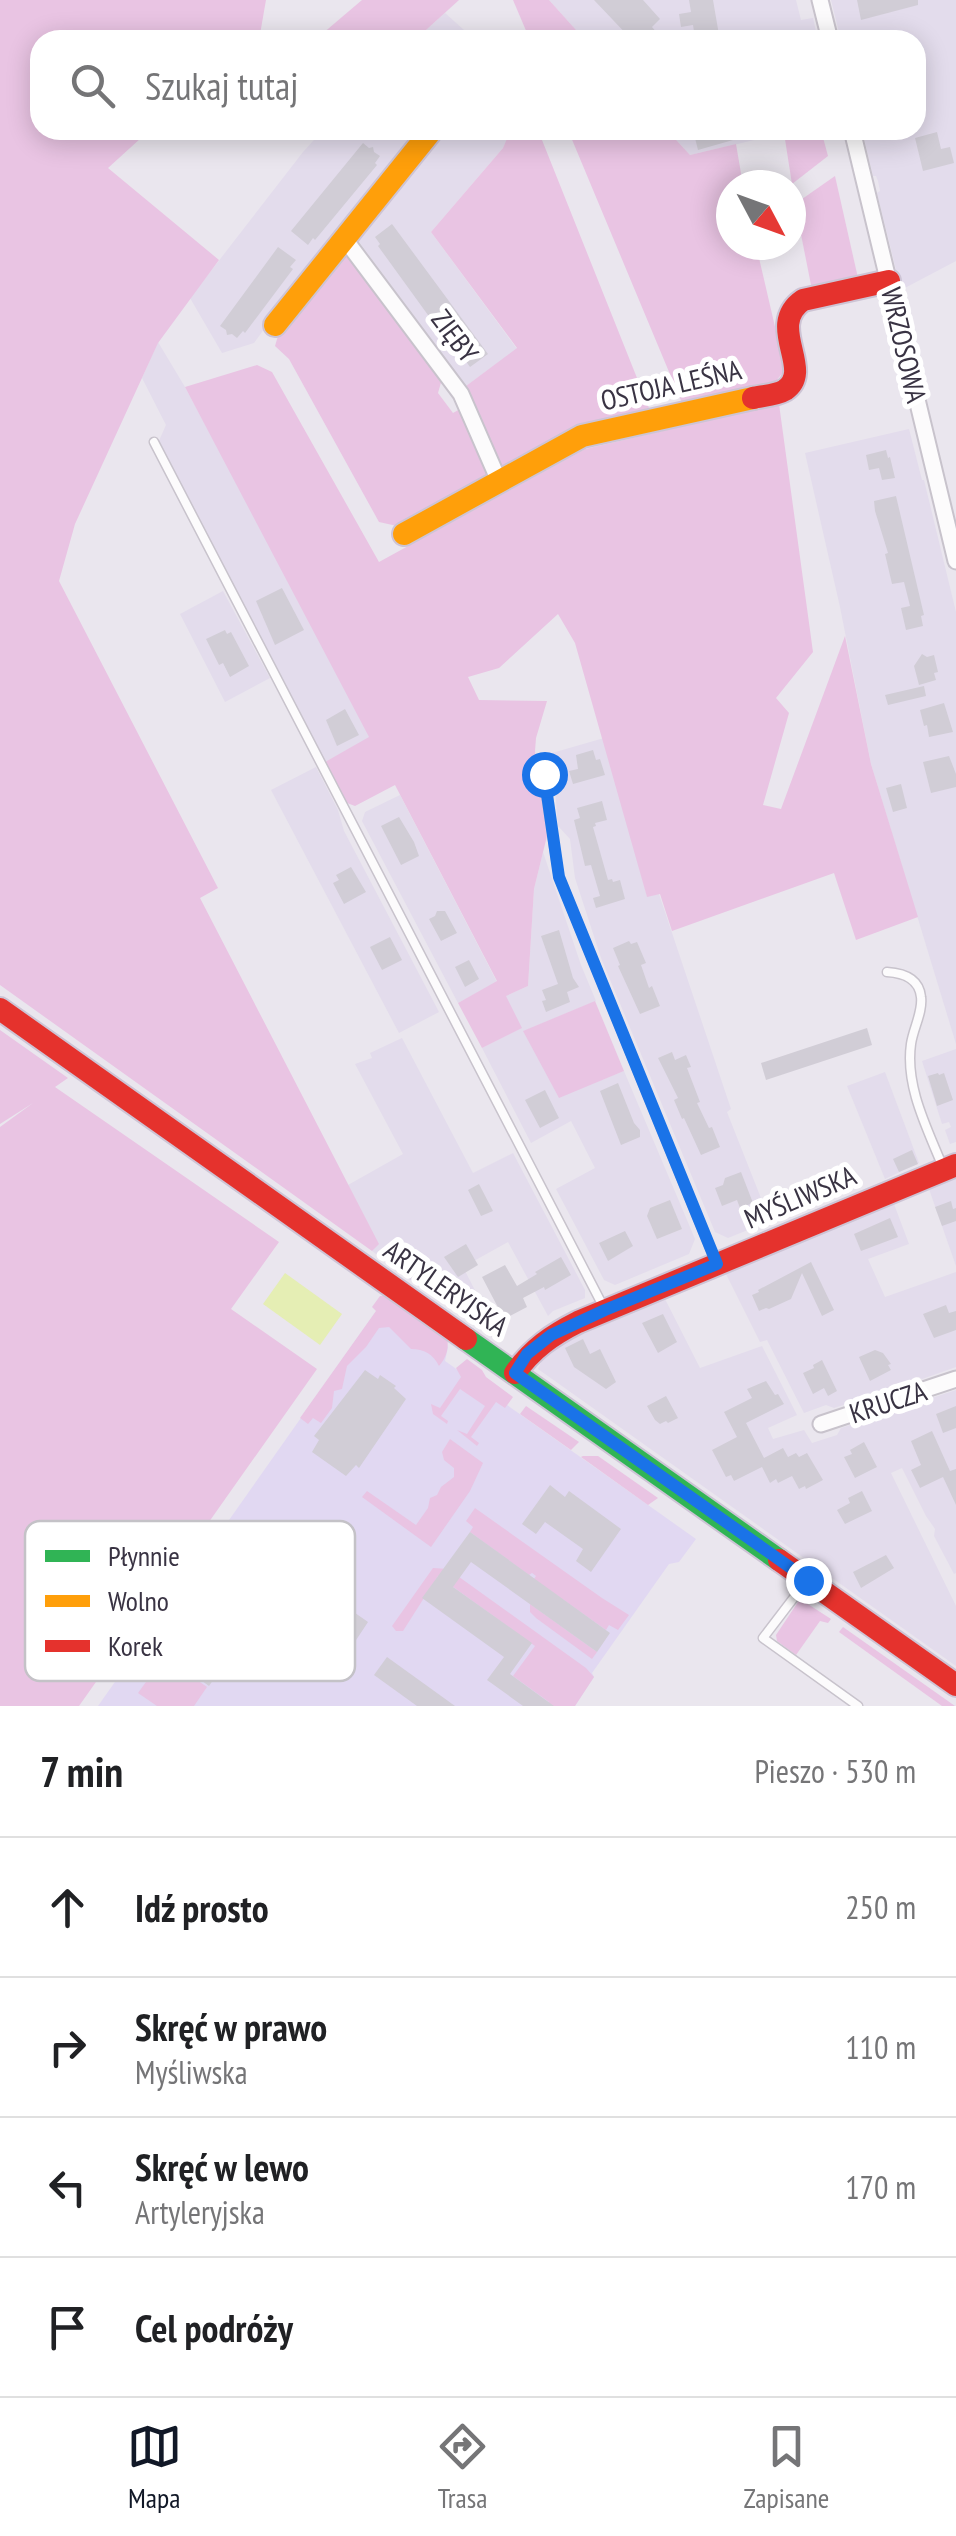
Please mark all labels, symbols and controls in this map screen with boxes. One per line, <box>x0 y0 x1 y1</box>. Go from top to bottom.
search box <box>30 30 926 140</box>
icon: search <box>65 58 120 113</box>
text: Szukaj tutaj <box>145 61 298 110</box>
north arrow <box>716 170 806 260</box>
street label: WRZOSOWA <box>873 284 936 407</box>
street label: ZIĘBY <box>424 302 487 370</box>
street label: OSTOJA LEŚNA <box>597 350 745 419</box>
route start <box>522 752 568 798</box>
street label: MYŚLIWSKA <box>738 1156 862 1237</box>
street label: ARTYLERYJSKA <box>377 1231 516 1344</box>
street label: KRUCZA <box>845 1371 932 1431</box>
legend <box>25 1521 355 1681</box>
text: Płynnie <box>108 1537 180 1574</box>
route end <box>786 1558 832 1604</box>
text: Wolno <box>108 1582 169 1619</box>
text: Korek <box>108 1627 163 1664</box>
text: 7 min <box>40 1744 123 1799</box>
text: Pieszo · 530 m <box>754 1750 916 1792</box>
icon: ahead <box>40 1880 95 1935</box>
text: Idź prosto <box>135 1883 269 1932</box>
text: 250 m <box>845 1886 916 1928</box>
text: Skręć w prawo <box>135 2002 327 2051</box>
icon: right <box>40 2020 95 2075</box>
text: 110 m <box>845 2026 916 2068</box>
text: Myśliwska <box>135 2051 248 2093</box>
text: Skręć w lewo <box>135 2142 309 2191</box>
icon: left <box>40 2160 95 2215</box>
text: 170 m <box>845 2166 916 2208</box>
text: Artyleryjska <box>135 2191 265 2233</box>
icon: arrive <box>40 2300 95 2355</box>
text: Cel podróży <box>135 2303 293 2352</box>
tab: Mapa <box>127 2419 182 2516</box>
tab: Trasa <box>435 2419 490 2516</box>
tab: Zapisane <box>743 2419 829 2516</box>

